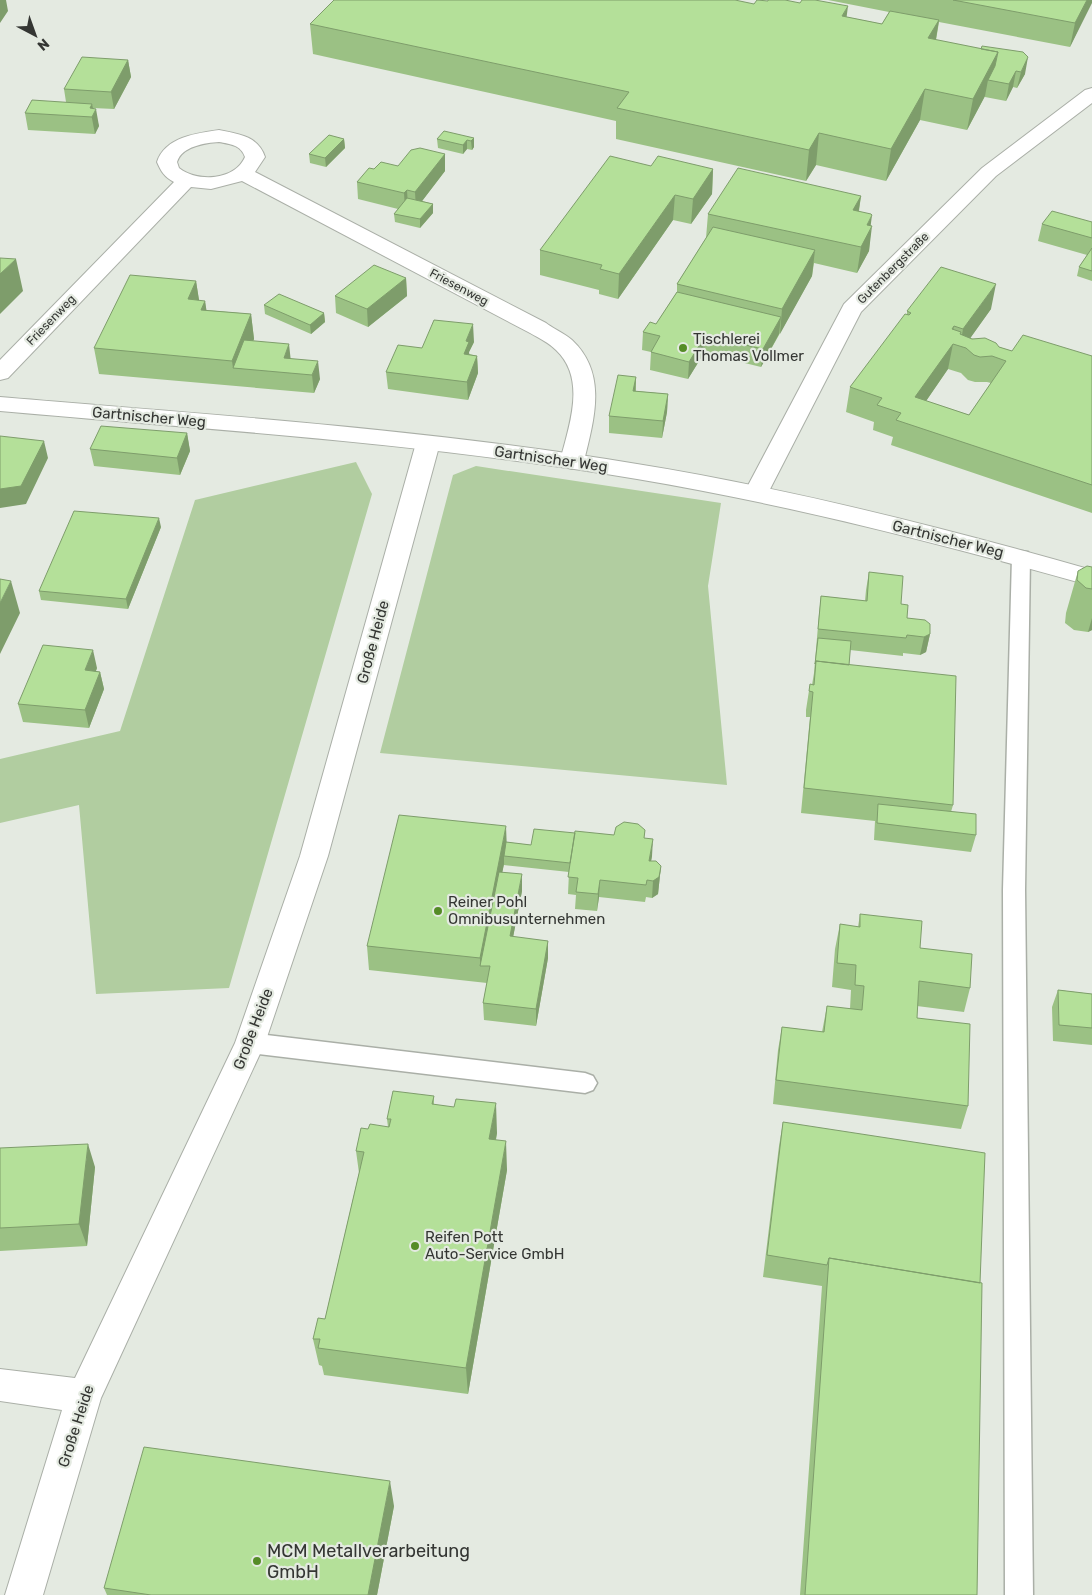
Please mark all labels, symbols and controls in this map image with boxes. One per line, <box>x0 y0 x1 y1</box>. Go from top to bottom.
north arrow <box>10 10 60 60</box>
text: N <box>34 35 53 54</box>
street label: Gutenbergstraße <box>854 229 932 307</box>
street label: Friesenweg <box>427 266 491 308</box>
street label: Friesenweg <box>24 292 78 348</box>
place label: Tischlerei Thomas Vollmer <box>693 330 804 365</box>
marker: Tischlerei Thomas Vollmer <box>677 342 689 354</box>
street label: Gartnischer Weg <box>91 403 207 431</box>
street label: Gartnischer Weg <box>493 442 609 476</box>
street label: Gartnischer Weg <box>890 516 1006 562</box>
street label: Große Heide <box>353 598 393 686</box>
place label: Reiner Pohl Omnibusunternehmen <box>448 893 605 928</box>
marker: Reiner Pohl Omnibusunternehmen <box>432 905 444 917</box>
street label: Große Heide <box>229 986 277 1072</box>
place label: Reifen Pott Auto-Service GmbH <box>425 1228 564 1263</box>
marker: Reifen Pott Auto-Service GmbH <box>409 1240 421 1252</box>
street label: Große Heide <box>54 1383 98 1469</box>
place label: MCM Metallverarbeitung GmbH <box>267 1540 470 1583</box>
marker: MCM Metallverarbeitung GmbH <box>251 1555 263 1567</box>

